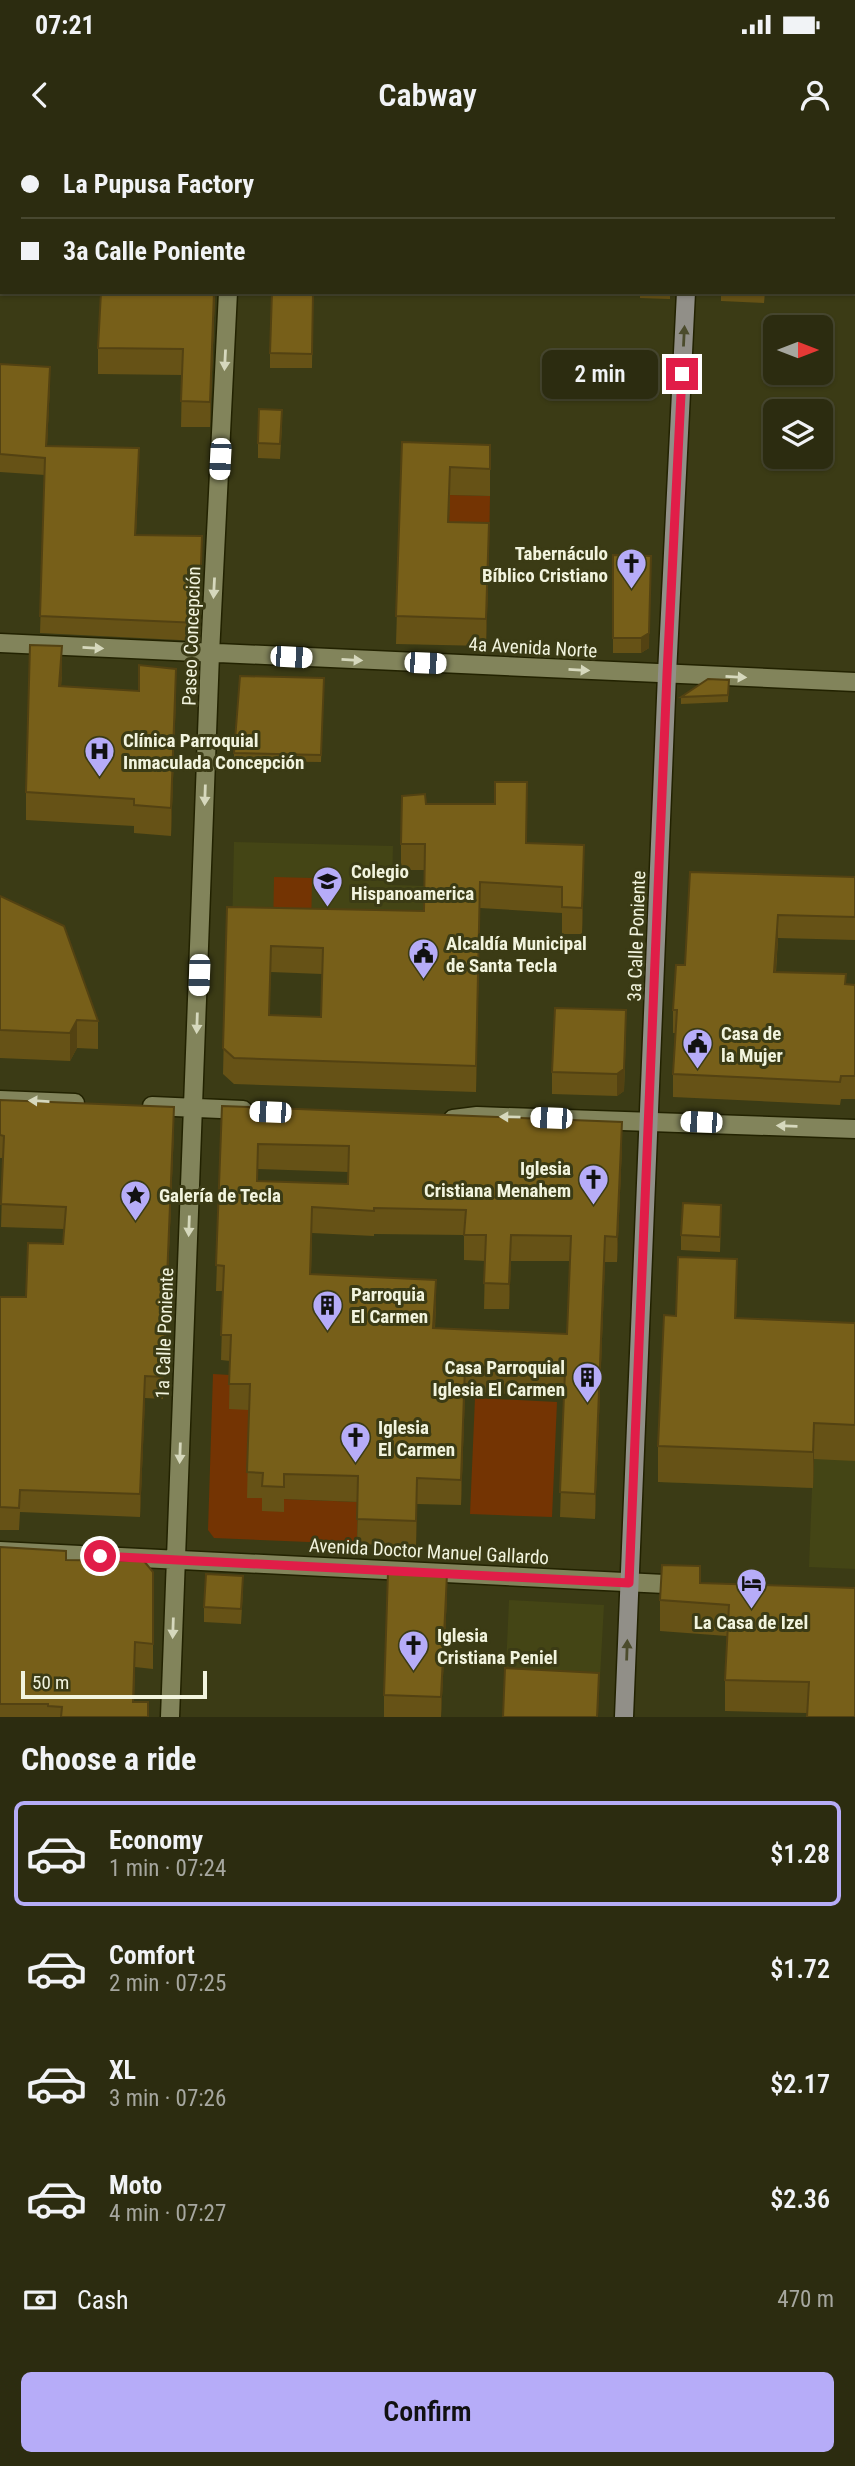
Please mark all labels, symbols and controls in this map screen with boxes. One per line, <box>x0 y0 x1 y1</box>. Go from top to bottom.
text: 07:21 <box>35 10 95 40</box>
icon: back <box>21 76 59 114</box>
text: Cabway <box>378 76 477 114</box>
icon: person <box>796 76 834 114</box>
text: La Pupusa Factory <box>63 169 254 199</box>
text: 3a Calle Poniente <box>63 236 246 266</box>
north arrow <box>763 315 833 385</box>
map controls <box>763 315 833 469</box>
one-way arrow <box>679 325 690 347</box>
one-way arrow <box>219 350 230 372</box>
callout: 2 min <box>542 350 658 398</box>
route end <box>666 358 698 390</box>
text: 2 min <box>575 361 625 388</box>
button: layers <box>763 399 833 469</box>
car <box>209 437 232 481</box>
place label: Tabernáculo Bíblico Cristiano <box>482 542 608 587</box>
church icon: Tabernáculo Bíblico Cristiano <box>614 547 648 591</box>
street label: Paseo Concepción <box>178 566 205 706</box>
one-way arrow <box>208 577 219 599</box>
street label: 4a Avenida Norte <box>468 633 598 662</box>
one-way arrow <box>82 642 104 653</box>
car <box>270 645 313 669</box>
car <box>404 652 447 674</box>
one-way arrow <box>341 654 363 665</box>
one-way arrow <box>569 664 591 675</box>
one-way arrow <box>725 671 747 682</box>
place label: Clínica Parroquial Inmaculada Concepción <box>123 729 304 774</box>
hospital icon: Clínica Parroquial Inmaculada Concepción <box>83 734 117 778</box>
one-way arrow <box>200 784 211 806</box>
place label: Colegio Hispanoamerica <box>351 860 474 905</box>
school or university icon: Colegio Hispanoamerica <box>311 865 345 909</box>
street label: 3a Calle Poniente <box>623 870 650 1002</box>
place label: Alcaldía Municipal de Santa Tecla <box>446 932 587 977</box>
public building icon: Alcaldía Municipal de Santa Tecla <box>406 937 440 981</box>
car <box>188 954 211 996</box>
one-way arrow <box>192 1012 203 1034</box>
place label: Casa de la Mujer <box>721 1022 783 1067</box>
public building icon: Casa de la Mujer <box>681 1027 715 1071</box>
one-way arrow <box>27 1096 49 1107</box>
car <box>249 1101 292 1123</box>
car <box>530 1107 573 1129</box>
one-way arrow <box>499 1111 521 1123</box>
car <box>680 1111 723 1133</box>
one-way arrow <box>776 1120 798 1131</box>
place label: Iglesia Cristiana Menahem <box>424 1157 571 1202</box>
church icon: Iglesia Cristiana Menahem <box>577 1162 611 1206</box>
place icon: Galería de Tecla <box>119 1178 153 1222</box>
place label: Galería de Tecla <box>159 1184 281 1207</box>
one-way arrow <box>184 1215 195 1237</box>
street label: 1a Calle Poniente <box>151 1267 178 1399</box>
place label: Parroquia El Carmen <box>351 1283 428 1328</box>
building icon: Parroquia El Carmen <box>311 1288 345 1332</box>
place label: Casa Parroquial Iglesia El Carmen <box>433 1356 565 1401</box>
building icon: Casa Parroquial Iglesia El Carmen <box>571 1361 605 1405</box>
place label: Iglesia El Carmen <box>378 1416 455 1461</box>
church icon: Iglesia El Carmen <box>338 1421 372 1465</box>
one-way arrow <box>174 1442 185 1464</box>
street label: Avenida Doctor Manuel Gallardo <box>308 1534 550 1569</box>
route start <box>84 1540 116 1572</box>
hotel icon: La Casa de Izel <box>734 1566 768 1610</box>
place label: La Casa de Izel <box>694 1611 808 1634</box>
one-way arrow <box>167 1617 178 1639</box>
place label: Iglesia Cristiana Peniel <box>437 1624 558 1669</box>
church icon: Iglesia Cristiana Peniel <box>397 1629 431 1673</box>
one-way arrow <box>621 1638 632 1660</box>
scale bar <box>21 1668 206 1700</box>
text: 50 m <box>32 1671 69 1694</box>
text: Choose a ride <box>21 1740 196 1778</box>
icon: car <box>25 1822 88 1885</box>
text: Economy <box>109 1825 203 1855</box>
text: $1.28 <box>770 1839 830 1869</box>
text: 1 min · 07:24 <box>109 1855 226 1882</box>
icon: car <box>25 1937 88 2000</box>
text: Comfort <box>109 1940 195 1970</box>
text: $1.72 <box>770 1954 830 1984</box>
text: 2 min · 07:25 <box>109 1970 226 1997</box>
icon: car <box>25 2052 88 2115</box>
text: XL <box>109 2055 136 2085</box>
text: $2.17 <box>770 2069 830 2099</box>
text: 3 min · 07:26 <box>109 2085 226 2112</box>
icon: car <box>25 2167 88 2230</box>
text: Moto <box>109 2170 162 2200</box>
text: $2.36 <box>770 2184 830 2214</box>
text: 4 min · 07:27 <box>109 2200 226 2227</box>
icon: cash <box>21 2281 59 2319</box>
text: Cash <box>77 2285 129 2315</box>
text: 470 m <box>777 2286 834 2313</box>
button: Confirm <box>21 2372 834 2452</box>

